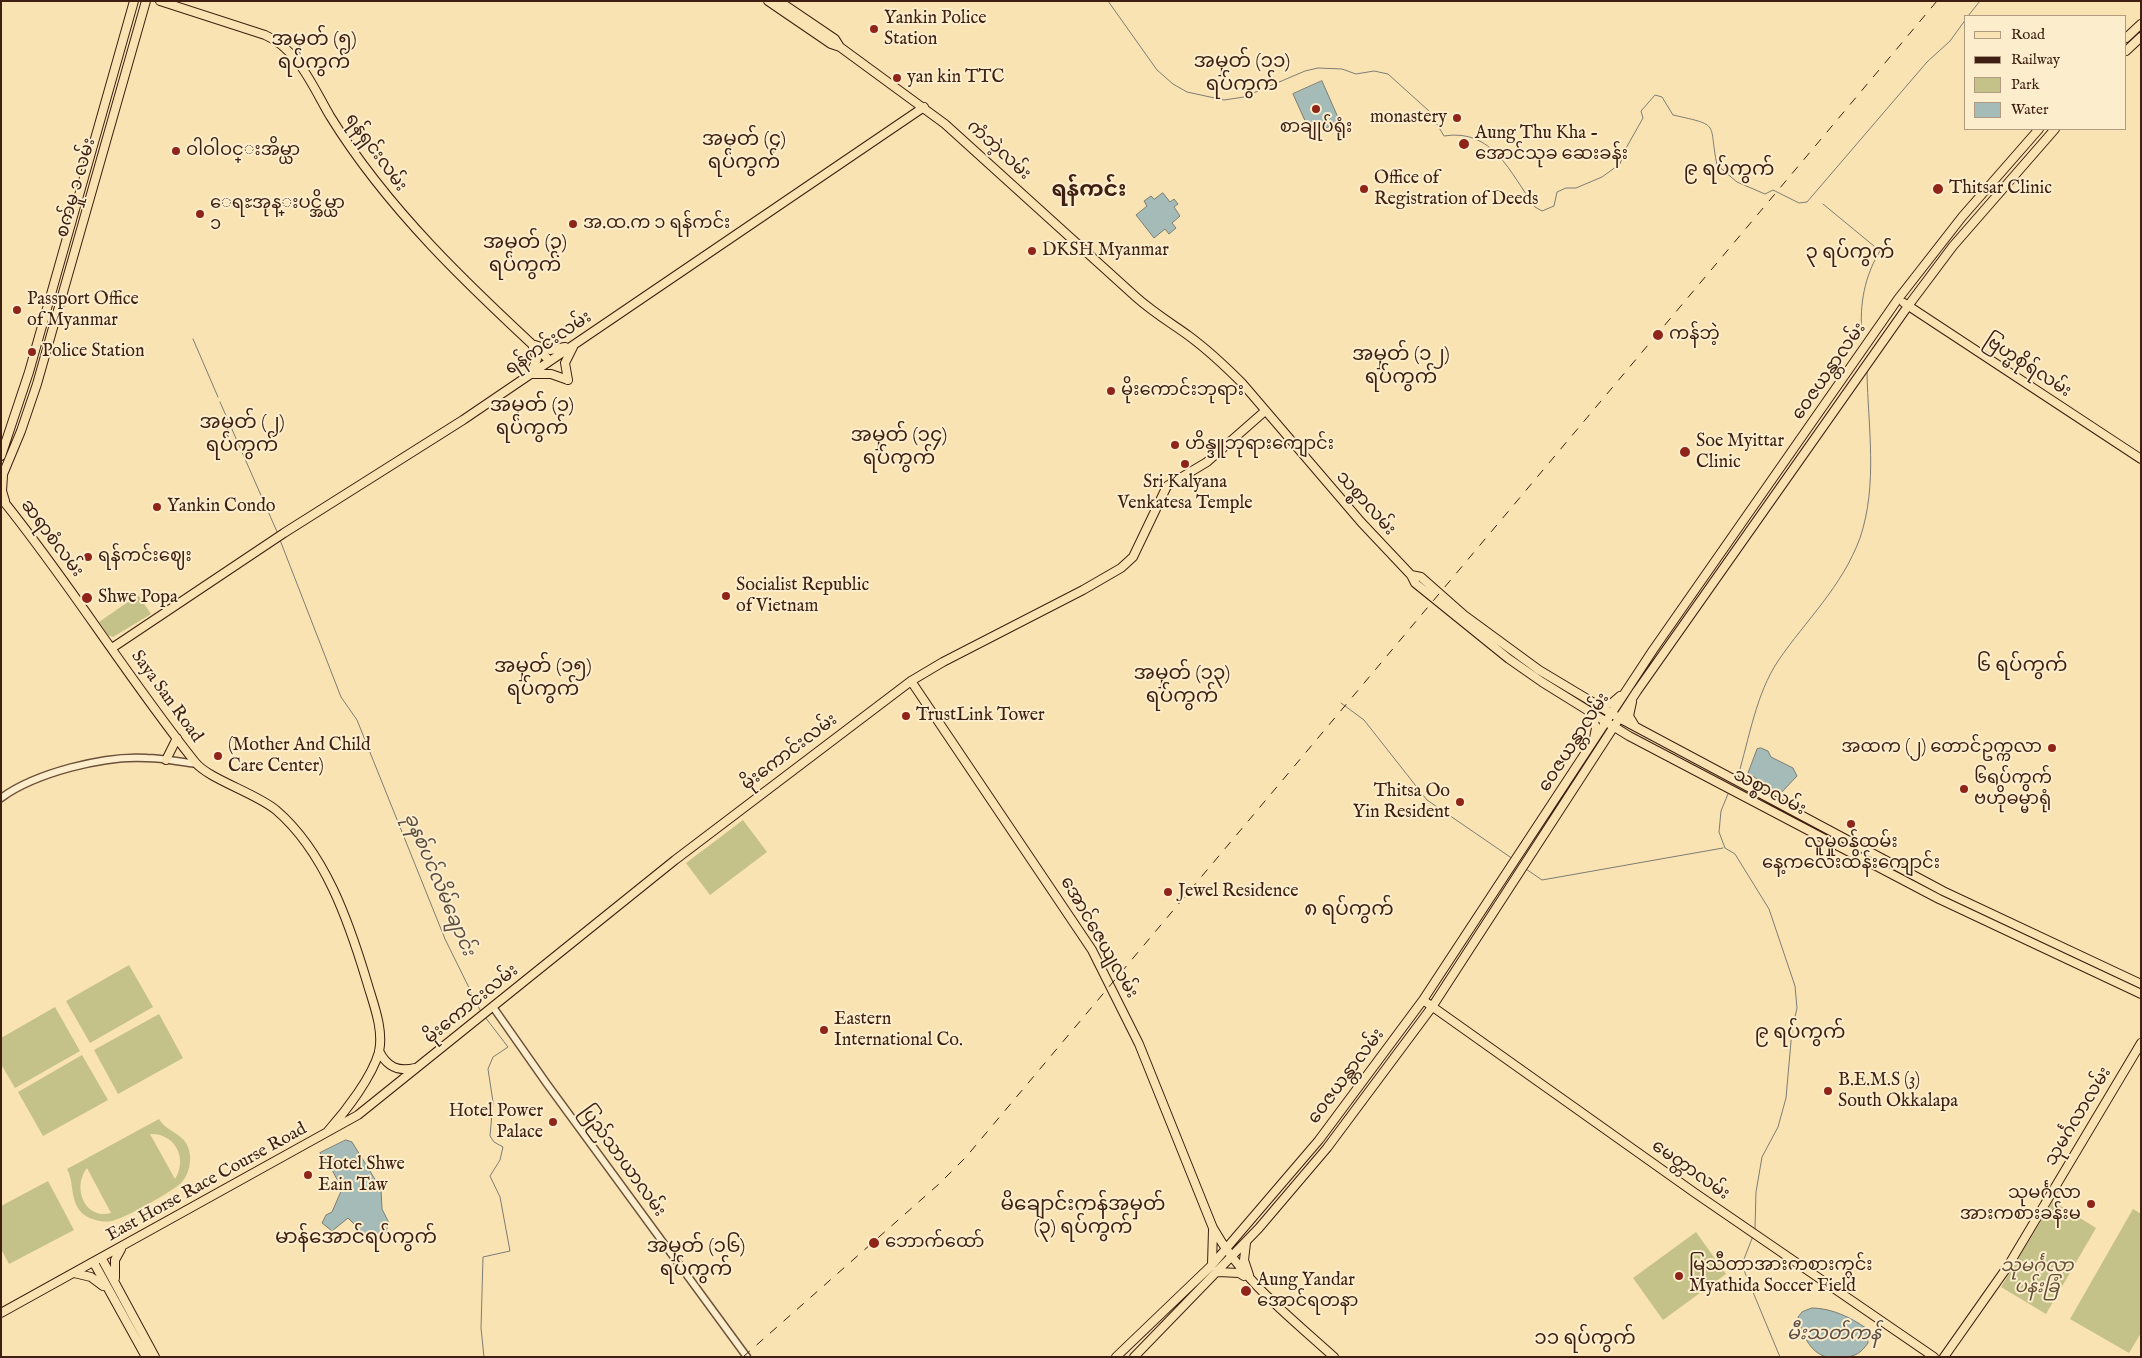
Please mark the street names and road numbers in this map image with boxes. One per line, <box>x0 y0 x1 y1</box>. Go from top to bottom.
street label: ရန်ရှင်းလမ်း <box>339 110 411 196</box>
street label: ကံဘဲ့လမ်း <box>961 117 1035 185</box>
street label: စက်မှု ၁ လမ်း <box>53 136 101 240</box>
street label: ရန်ကင်းလမ်း <box>502 307 596 381</box>
street label: ဝေဇယန္တာလမ်း <box>1788 319 1872 425</box>
street label: ဗြဟ္မစိုရ်လမ်း <box>1979 331 2075 403</box>
street label: သစ္စာလမ်း <box>1330 467 1400 541</box>
street label: ဆရာစံလမ်း <box>15 496 87 582</box>
street label: Saya San Road <box>125 647 207 747</box>
street label: ဝေဇယန္တာလမ်း <box>1535 689 1615 797</box>
street label: မိုးကောင်းလမ်း <box>738 710 842 796</box>
street label: သစ္စာလမ်း <box>1729 765 1809 821</box>
street label: အောင်ဇေယျလမ်း <box>1054 873 1142 1003</box>
street label: မိုးကောင်းလမ်း <box>421 961 523 1049</box>
street label: ဝေဇယန္တာလမ်း <box>1304 1025 1390 1129</box>
street label: သုမင်္ဂလာလမ်း <box>2041 1064 2117 1170</box>
street label: ပြည်သာယာလမ်း <box>575 1102 669 1222</box>
street label: East Horse Race Course Road <box>103 1119 311 1247</box>
street label: မေတ္တာလမ်း <box>1647 1136 1733 1206</box>

